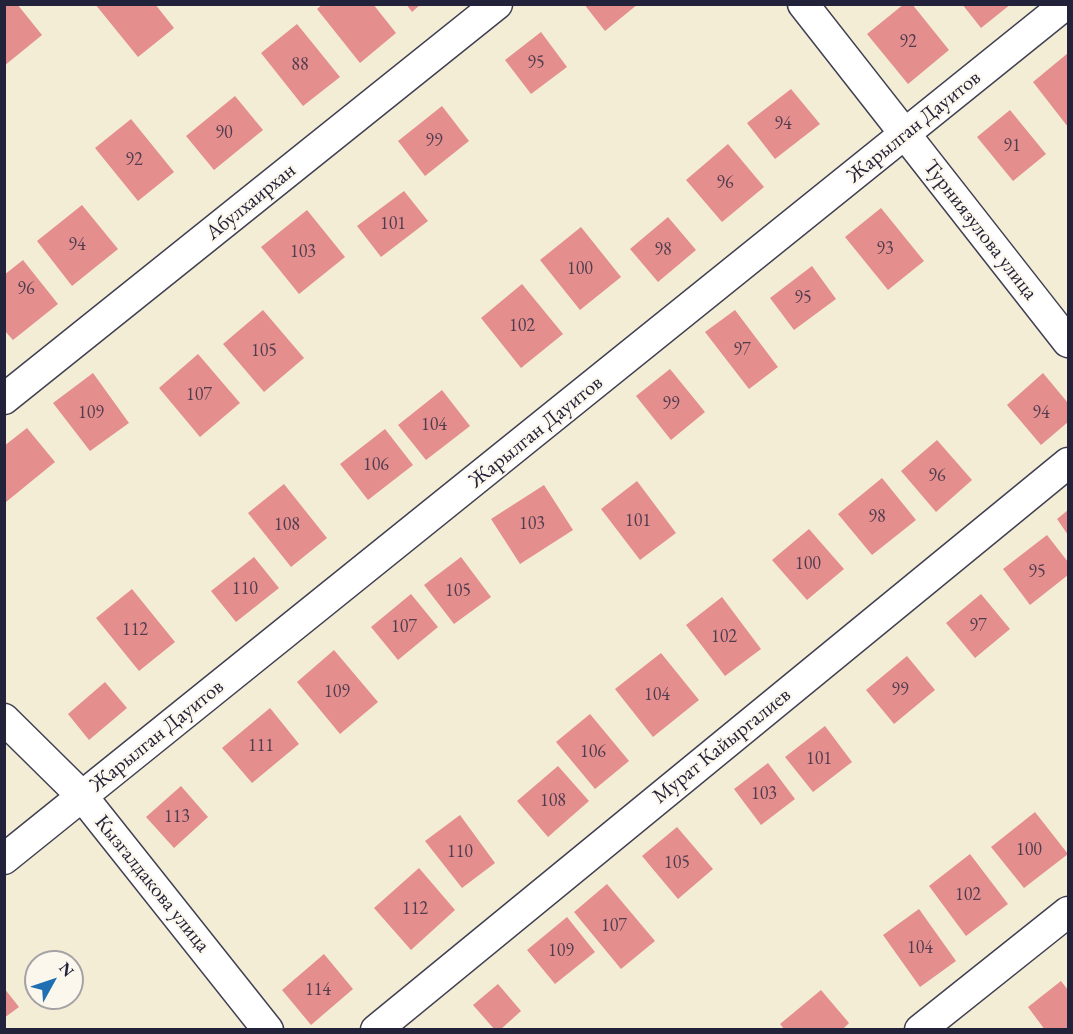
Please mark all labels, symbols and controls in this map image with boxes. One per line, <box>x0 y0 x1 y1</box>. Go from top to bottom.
house number: 92 <box>899 31 917 53</box>
house number: 95 <box>527 52 545 74</box>
house number: 88 <box>291 54 309 76</box>
street label: Жарылган Дауитов <box>842 65 986 189</box>
house number: 94 <box>774 113 792 135</box>
house number: 90 <box>215 122 233 144</box>
house number: 99 <box>425 130 443 152</box>
house number: 91 <box>1003 135 1021 157</box>
house number: 92 <box>125 149 143 171</box>
street label: Турниязулова улица <box>917 155 1043 305</box>
street label: Абулхаирхан <box>201 158 301 246</box>
house number: 96 <box>716 172 734 194</box>
house number: 101 <box>380 213 406 235</box>
house number: 94 <box>68 234 86 256</box>
house number: 93 <box>876 238 894 260</box>
house number: 98 <box>654 239 672 261</box>
house number: 103 <box>290 241 316 263</box>
house number: 100 <box>567 258 593 280</box>
house number: 96 <box>17 278 35 300</box>
house number: 95 <box>794 287 812 309</box>
house number: 102 <box>509 315 535 337</box>
house number: 97 <box>733 339 751 361</box>
house number: 105 <box>251 340 277 362</box>
street label: Жарылган Дауитов <box>464 370 608 494</box>
house number: 107 <box>186 384 212 406</box>
house number: 99 <box>662 393 680 415</box>
house number: 109 <box>78 402 104 424</box>
house number: 94 <box>1032 402 1050 424</box>
house number: 104 <box>421 414 447 436</box>
house number: 106 <box>363 454 389 476</box>
house number: 96 <box>928 465 946 487</box>
house number: 98 <box>868 506 886 528</box>
house number: 101 <box>625 510 651 532</box>
house number: 103 <box>519 513 545 535</box>
house number: 108 <box>274 514 300 536</box>
house number: 100 <box>795 553 821 575</box>
house number: 95 <box>1028 561 1046 583</box>
house number: 110 <box>232 578 258 600</box>
house number: 105 <box>445 580 471 602</box>
house number: 97 <box>969 615 987 637</box>
house number: 107 <box>391 616 417 638</box>
house number: 112 <box>122 619 148 641</box>
house number: 102 <box>711 626 737 648</box>
street label: Жарылган Дауитов <box>85 674 229 798</box>
house number: 99 <box>891 679 909 701</box>
house number: 109 <box>324 681 350 703</box>
street label: Мурат Кайыргалиев <box>648 683 796 809</box>
house number: 104 <box>644 684 670 706</box>
house number: 111 <box>248 735 274 757</box>
house number: 106 <box>580 741 606 763</box>
house number: 101 <box>806 748 832 770</box>
house number: 103 <box>751 783 777 805</box>
house number: 108 <box>540 790 566 812</box>
house number: 113 <box>164 806 190 828</box>
street label: Кызгалдакова улица <box>89 810 215 958</box>
house number: 100 <box>1016 839 1042 861</box>
house number: 110 <box>447 841 473 863</box>
house number: 105 <box>664 852 690 874</box>
house number: 102 <box>955 884 981 906</box>
house number: 112 <box>402 898 428 920</box>
house number: 107 <box>601 915 627 937</box>
house number: 104 <box>907 937 933 959</box>
house number: 109 <box>548 940 574 962</box>
north arrow <box>24 950 84 1010</box>
text: N <box>54 958 79 981</box>
house number: 114 <box>305 979 331 1001</box>

